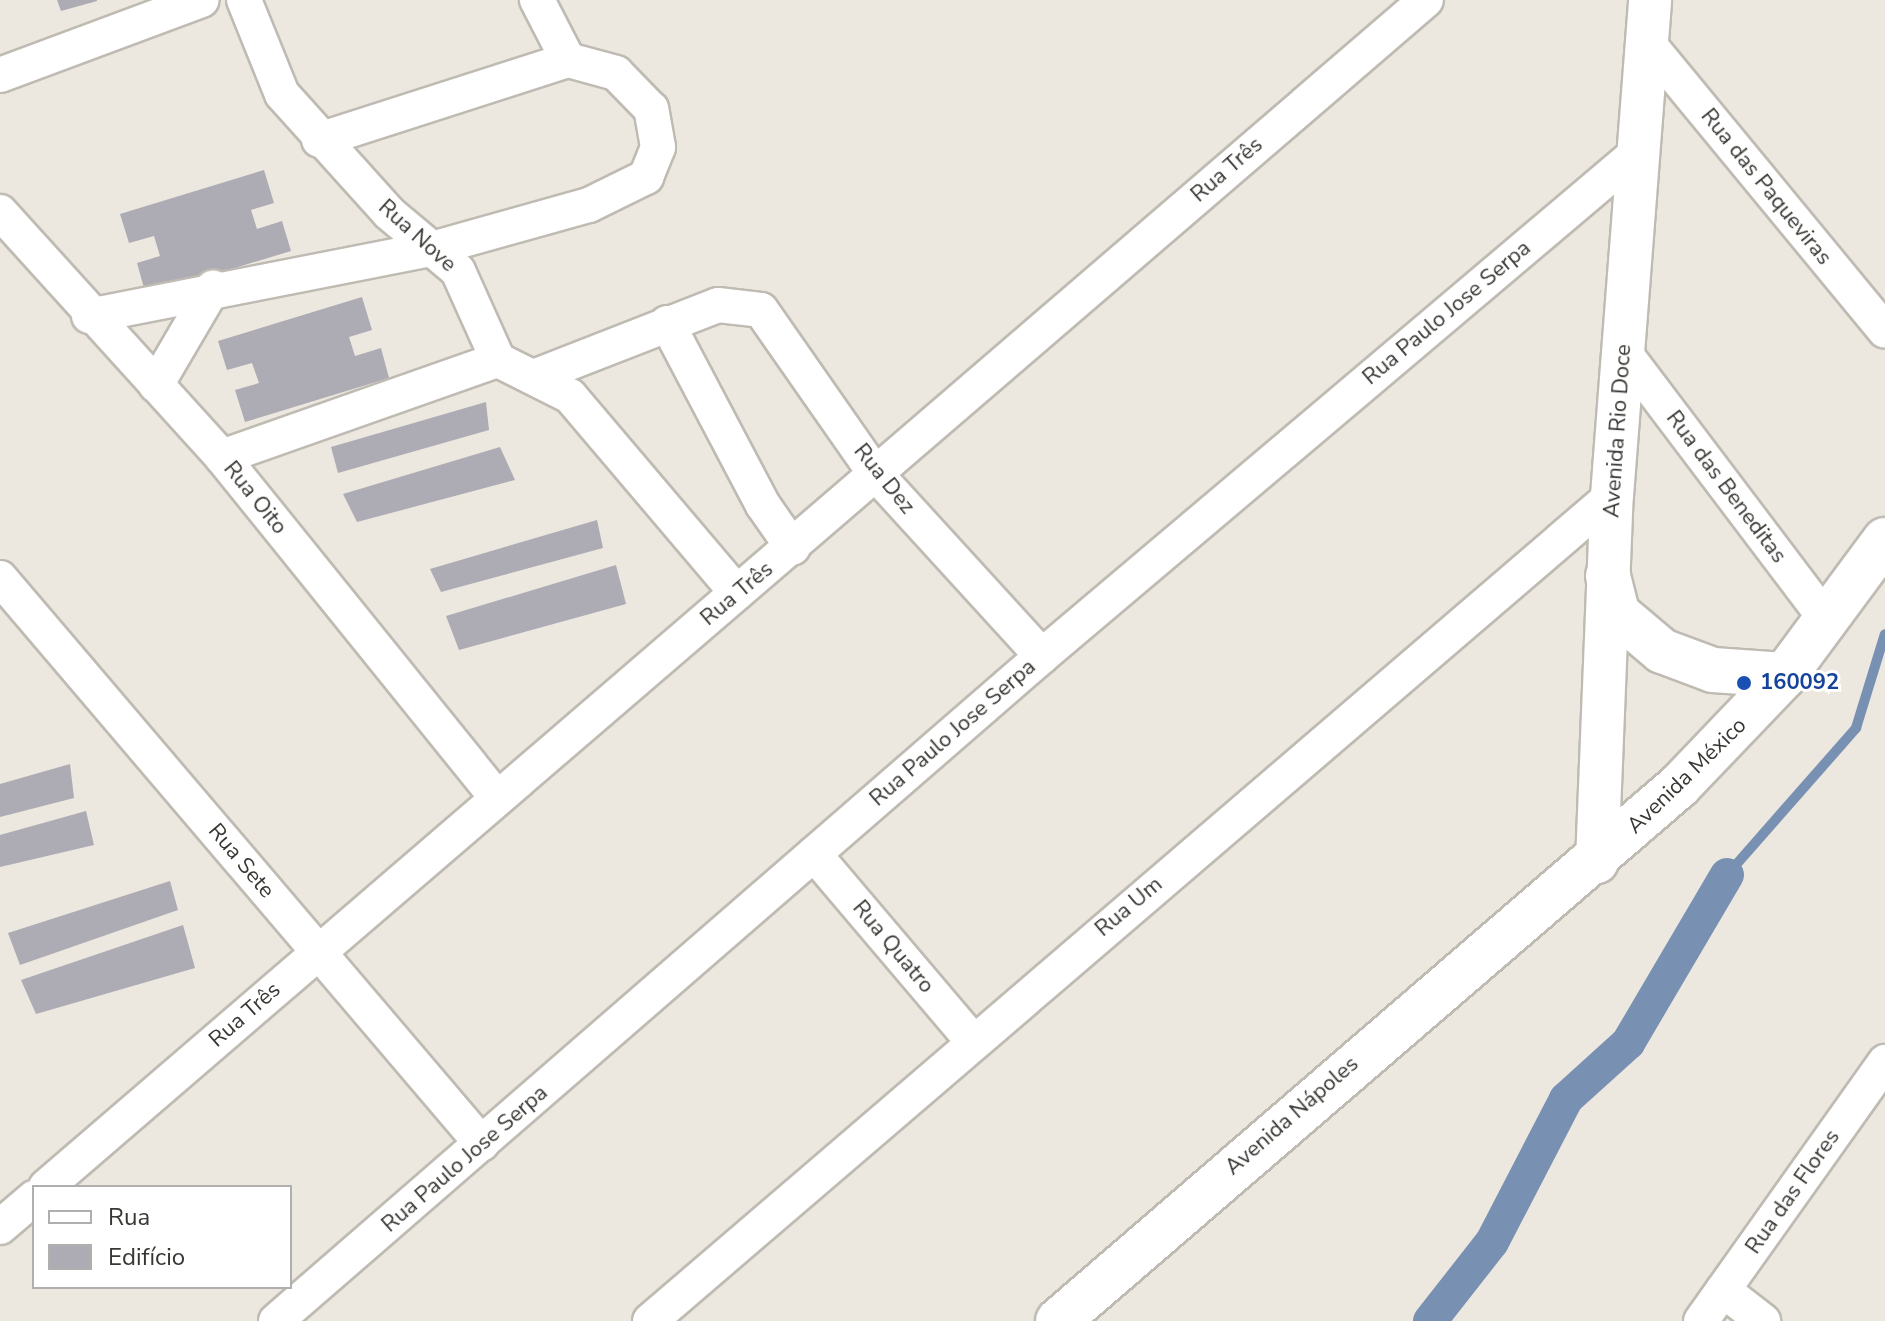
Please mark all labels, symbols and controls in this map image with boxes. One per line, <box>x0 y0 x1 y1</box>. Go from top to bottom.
street label: Rua das Paqueviras <box>1695 104 1837 270</box>
street label: Rua Três <box>1186 132 1268 208</box>
street label: Rua Nove <box>373 194 461 278</box>
street label: Rua Paulo Jose Serpa <box>1358 235 1536 391</box>
street label: Avenida Rio Doce <box>1599 343 1637 519</box>
street label: Rua das Beneditas <box>1660 406 1792 568</box>
street label: Rua Dez <box>848 439 920 519</box>
street label: Rua Oito <box>218 456 292 540</box>
street label: Rua Três <box>696 556 778 632</box>
street label: Rua Paulo Jose Serpa <box>865 654 1041 812</box>
place label: 160092 <box>1760 670 1839 696</box>
marker: 160092 <box>1735 674 1753 692</box>
street label: Avenida México <box>1622 713 1752 839</box>
street label: Rua Sete <box>202 818 280 904</box>
street label: Rua Um <box>1090 871 1168 943</box>
street label: Rua Quatro <box>847 895 939 999</box>
street label: Rua Três <box>204 977 286 1053</box>
street label: Avenida Nápoles <box>1220 1051 1364 1181</box>
street label: Rua Paulo Jose Serpa <box>377 1080 553 1238</box>
street label: Rua das Flores <box>1740 1125 1846 1259</box>
legend <box>32 1185 292 1289</box>
text: Rua <box>108 1201 150 1233</box>
text: Edifício <box>108 1241 185 1273</box>

